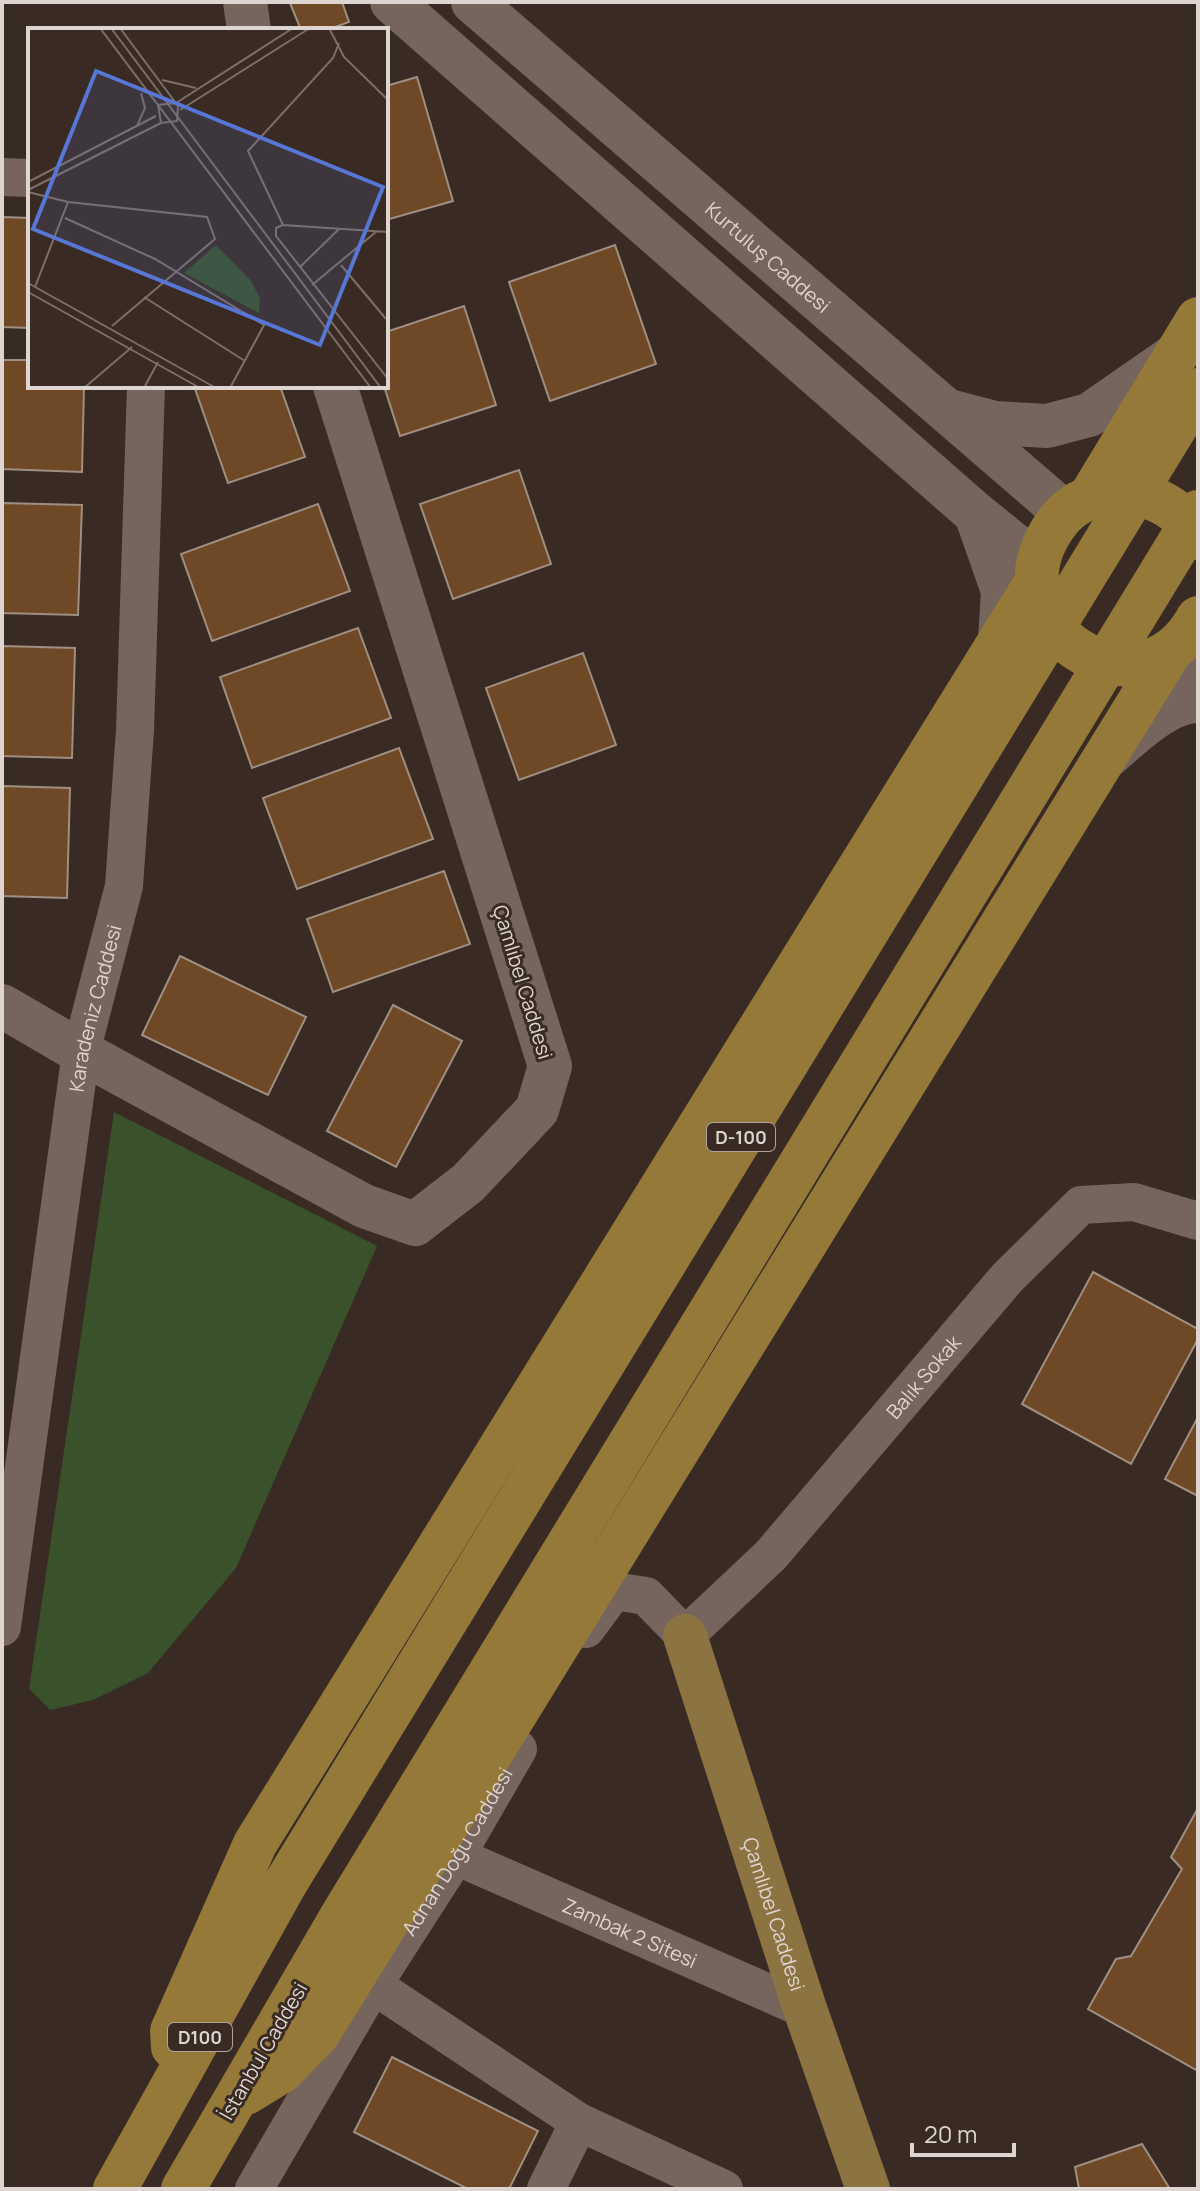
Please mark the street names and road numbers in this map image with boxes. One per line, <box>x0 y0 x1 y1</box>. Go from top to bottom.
street label: Kurtuluş Caddesi <box>700 195 837 318</box>
street label: Çamlıbel Caddesi <box>487 902 559 1062</box>
street label: Karadeniz Caddesi <box>62 922 127 1094</box>
road number: D-100 <box>707 1123 775 1151</box>
street label: Balık Sokak <box>880 1328 967 1424</box>
street label: Adnan Doğu Caddesi <box>395 1762 518 1941</box>
street label: Çamlıbel Caddesi <box>737 1834 812 1994</box>
street label: Zambak 2 Sitesi <box>559 1891 701 1974</box>
street label: İstanbul Caddesi <box>213 1977 313 2125</box>
road number: D100 <box>168 2023 232 2051</box>

